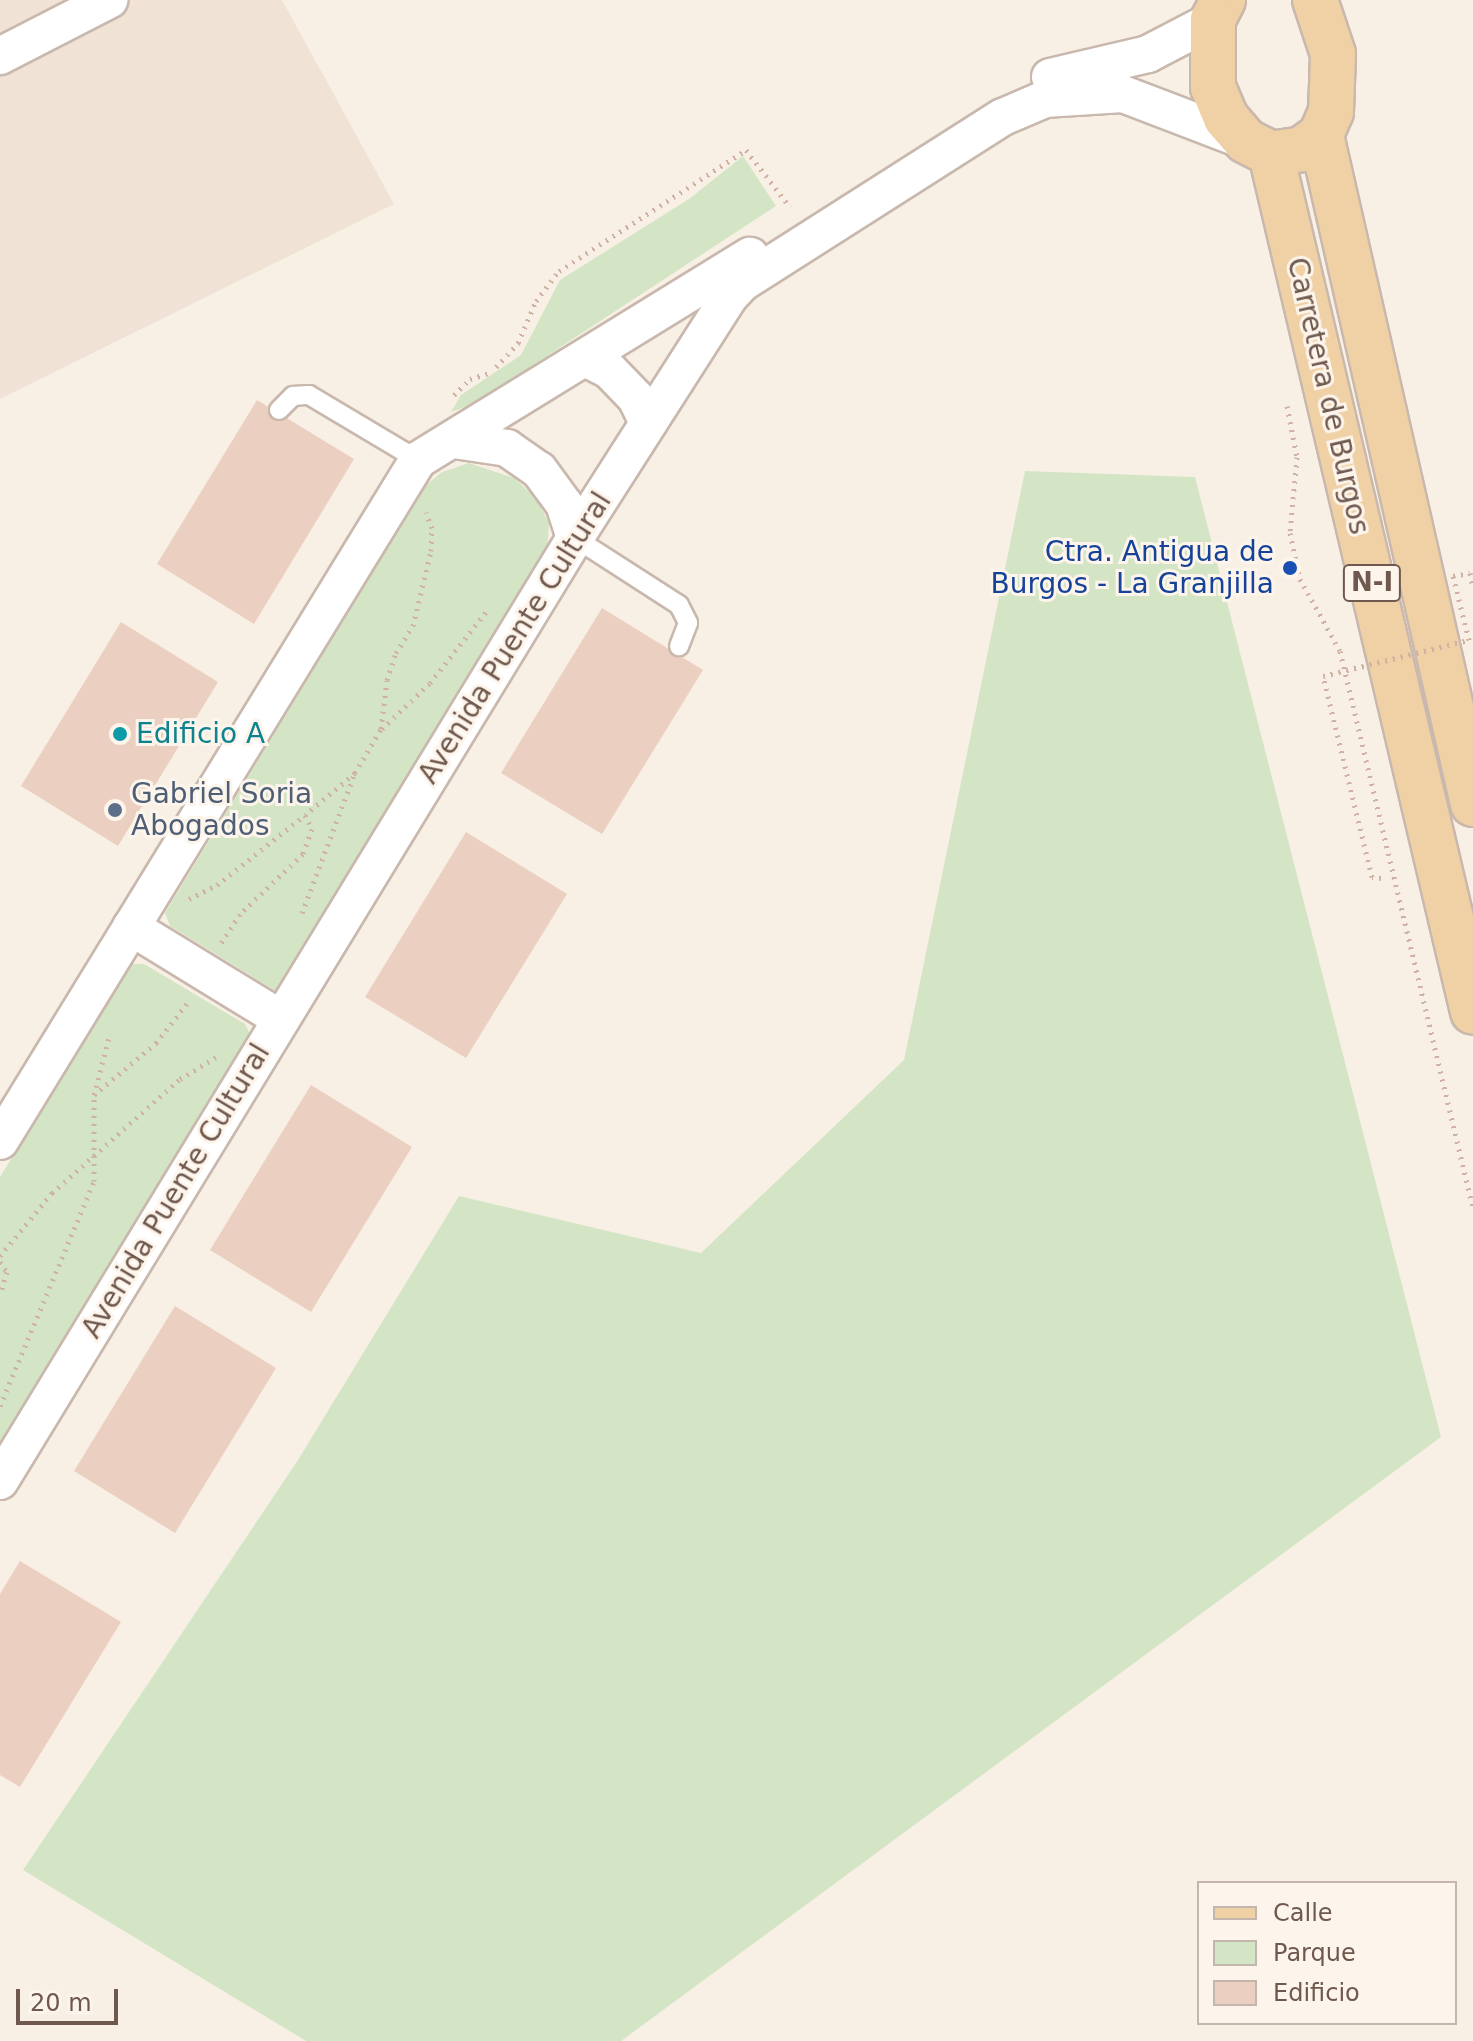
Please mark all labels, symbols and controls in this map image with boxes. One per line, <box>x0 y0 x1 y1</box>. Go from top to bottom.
street label: Carretera de Burgos <box>1280 254 1376 538</box>
street label: Avenida Puente Cultural <box>411 486 619 790</box>
place label: Ctra. Antigua de Burgos - La Granjilla <box>991 535 1274 601</box>
marker: Ctra. Antigua de Burgos - La Granjilla <box>1281 559 1299 577</box>
road number: N-I <box>1342 561 1402 605</box>
place label: Edificio A <box>136 717 265 751</box>
marker: Edificio A <box>111 725 129 743</box>
place label: Gabriel Soria Abogados <box>131 777 312 843</box>
marker: Gabriel Soria Abogados <box>106 801 124 819</box>
street label: Avenida Puente Cultural <box>75 1038 277 1344</box>
legend <box>1197 1881 1457 2025</box>
text: Calle <box>1273 1899 1333 1927</box>
text: Parque <box>1273 1939 1356 1967</box>
scale bar <box>20 1973 122 2023</box>
text: Edificio <box>1273 1979 1360 2007</box>
text: 20 m <box>30 1989 92 2017</box>

